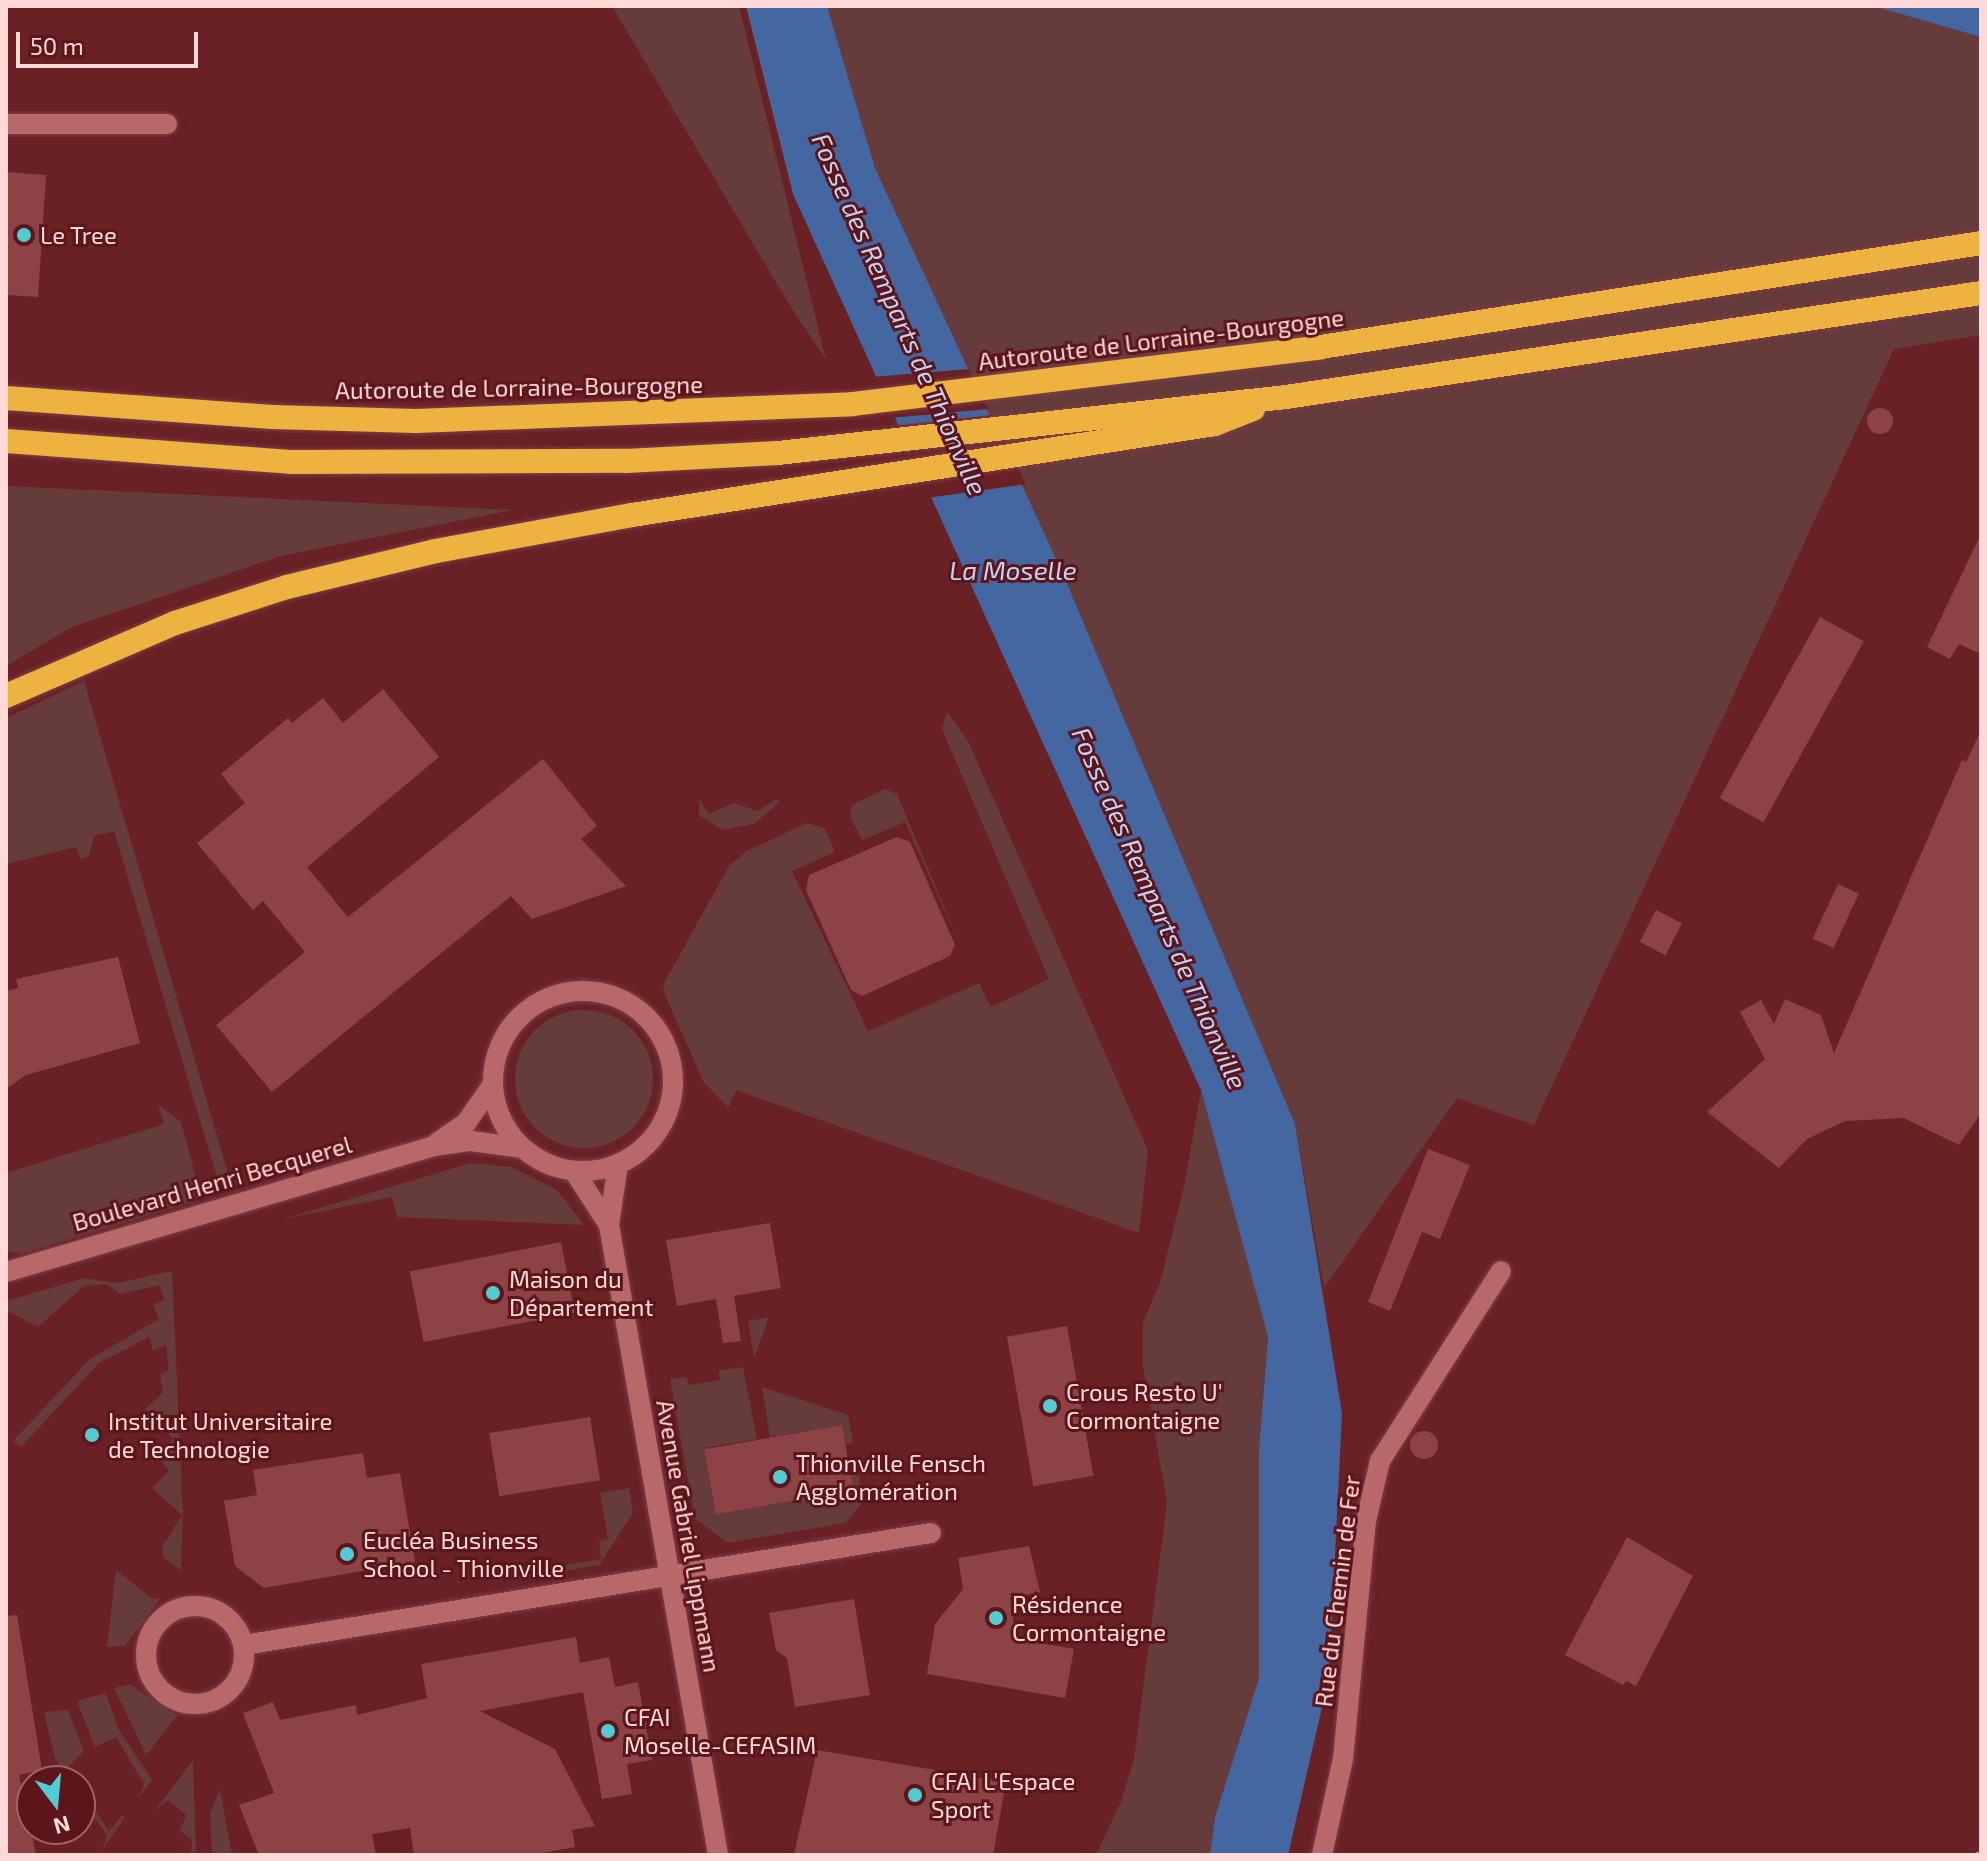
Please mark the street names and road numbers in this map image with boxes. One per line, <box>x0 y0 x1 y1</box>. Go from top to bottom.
street label: Autoroute de Lorraine-Bourgogne <box>977 302 1345 376</box>
street label: Autoroute de Lorraine-Bourgogne <box>335 369 703 405</box>
street label: Boulevard Henri Becquerel <box>69 1129 355 1237</box>
street label: Avenue Gabriel Lippmann <box>651 1397 727 1675</box>
street label: Rue du Chemin de Fer <box>1308 1473 1366 1709</box>

